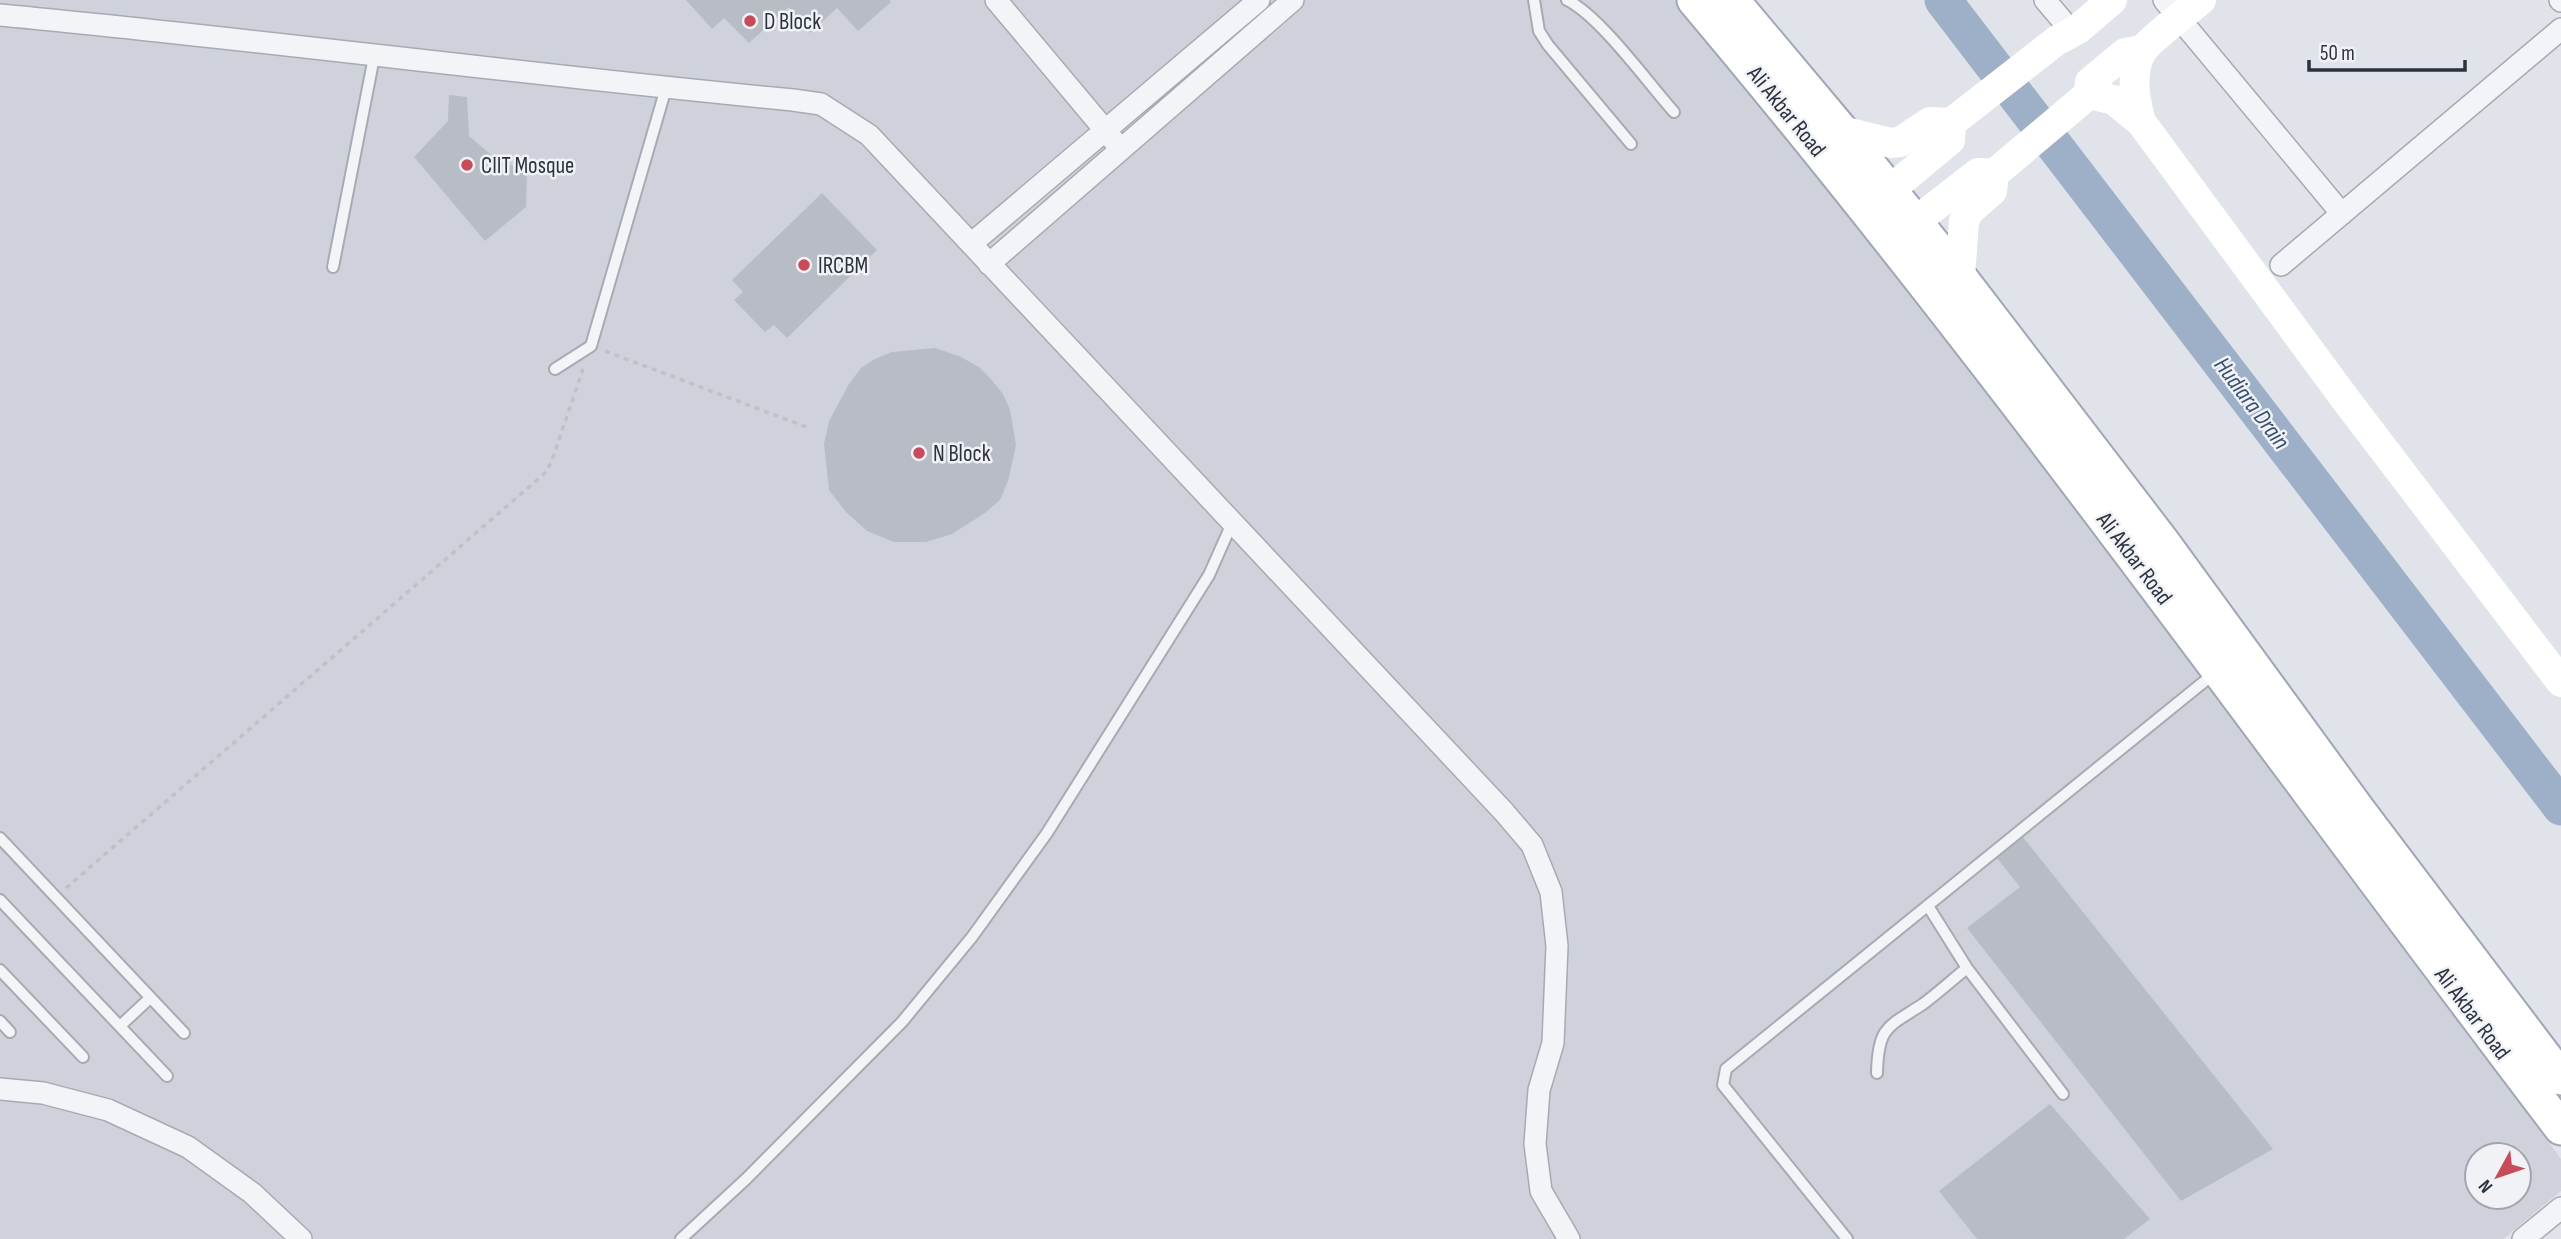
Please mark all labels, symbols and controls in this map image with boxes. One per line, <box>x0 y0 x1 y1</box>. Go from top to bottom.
place label: D Block <box>764 8 821 36</box>
marker: D Block <box>742 13 758 29</box>
scale bar <box>2309 28 2465 72</box>
text: 50 m <box>2320 41 2355 66</box>
street label: Ali Akbar Road <box>1740 60 1831 163</box>
place label: CIIT Mosque <box>481 152 574 180</box>
marker: CIIT Mosque <box>459 157 475 173</box>
place label: IRCBM <box>818 252 868 280</box>
marker: IRCBM <box>796 257 812 273</box>
water label: Hudiara Drain <box>2208 352 2296 455</box>
place label: N Block <box>933 440 991 468</box>
marker: N Block <box>911 445 927 461</box>
street label: Ali Akbar Road <box>2090 506 2178 610</box>
street label: Ali Akbar Road <box>2428 961 2516 1065</box>
north arrow <box>2463 1141 2533 1211</box>
text: N <box>2474 1175 2498 1197</box>

